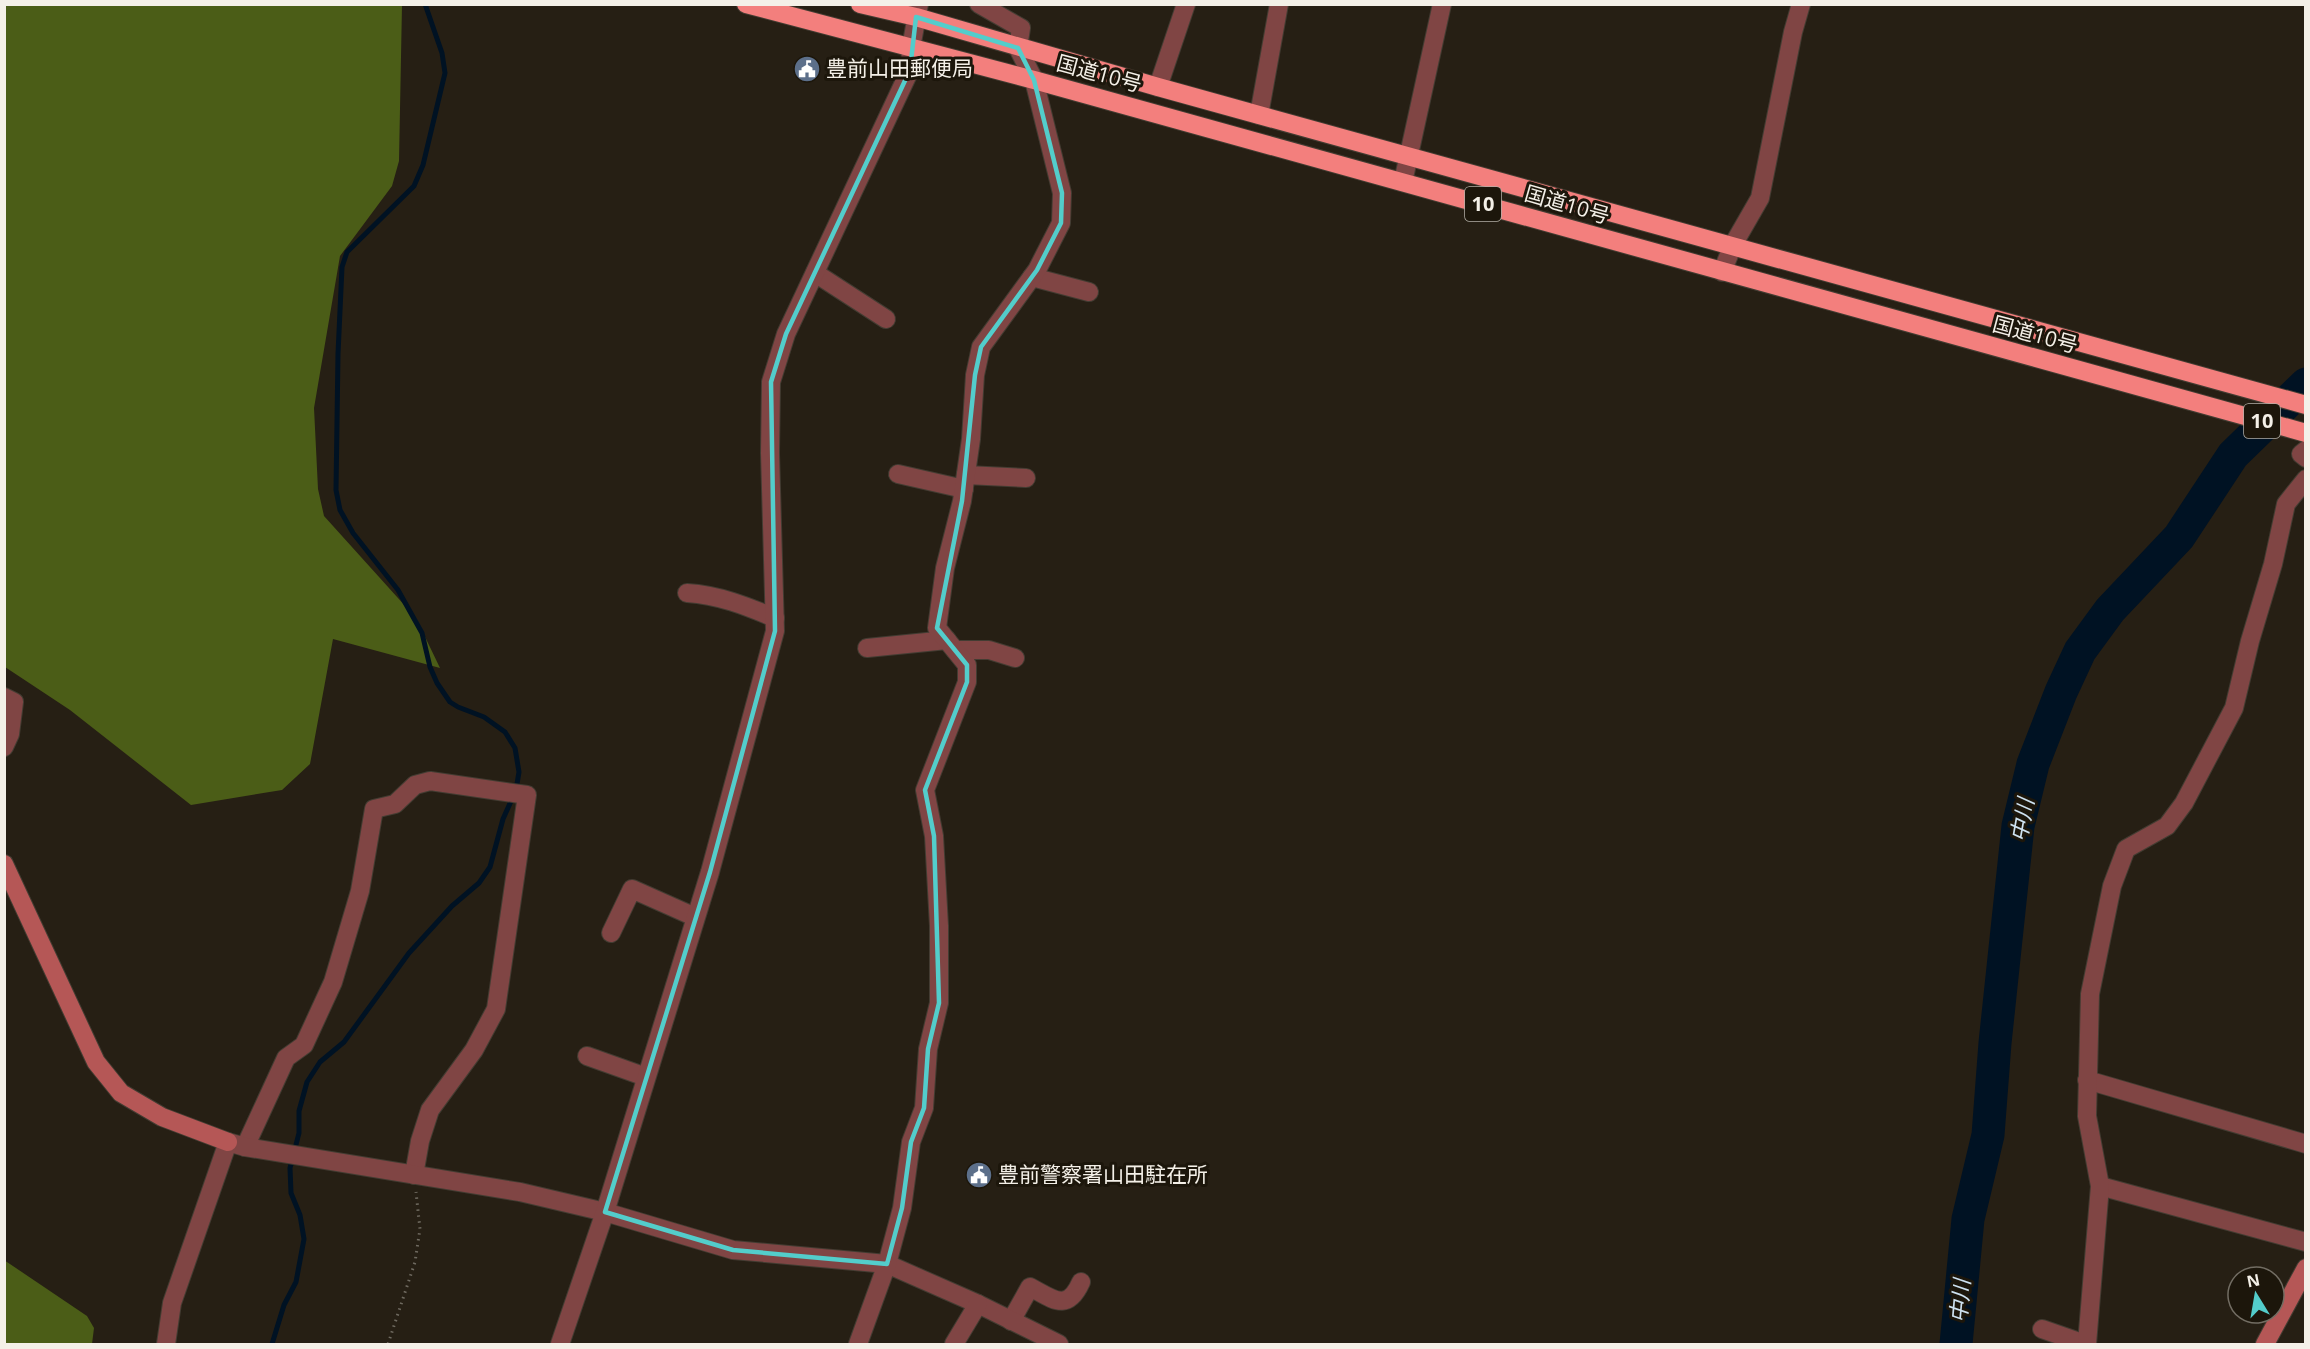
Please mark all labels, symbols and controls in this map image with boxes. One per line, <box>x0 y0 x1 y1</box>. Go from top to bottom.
street label: 国道10号 <box>1054 48 1145 98</box>
public building icon: 豊前山田郵便局 <box>792 54 822 84</box>
place label: 豊前山田郵便局 <box>826 54 973 82</box>
street label: 国道10号 <box>1522 179 1613 229</box>
road number: 10 <box>1465 187 1501 221</box>
street label: 国道10号 <box>1990 309 2081 359</box>
road number: 10 <box>2244 404 2280 438</box>
water label: 中川 <box>2002 794 2040 844</box>
public building icon: 豊前警察署山田駐在所 <box>964 1160 994 1190</box>
place label: 豊前警察署山田駐在所 <box>998 1160 1208 1188</box>
north arrow <box>2226 1265 2286 1325</box>
text: N <box>2245 1268 2262 1292</box>
water label: 中川 <box>1942 1276 1976 1324</box>

